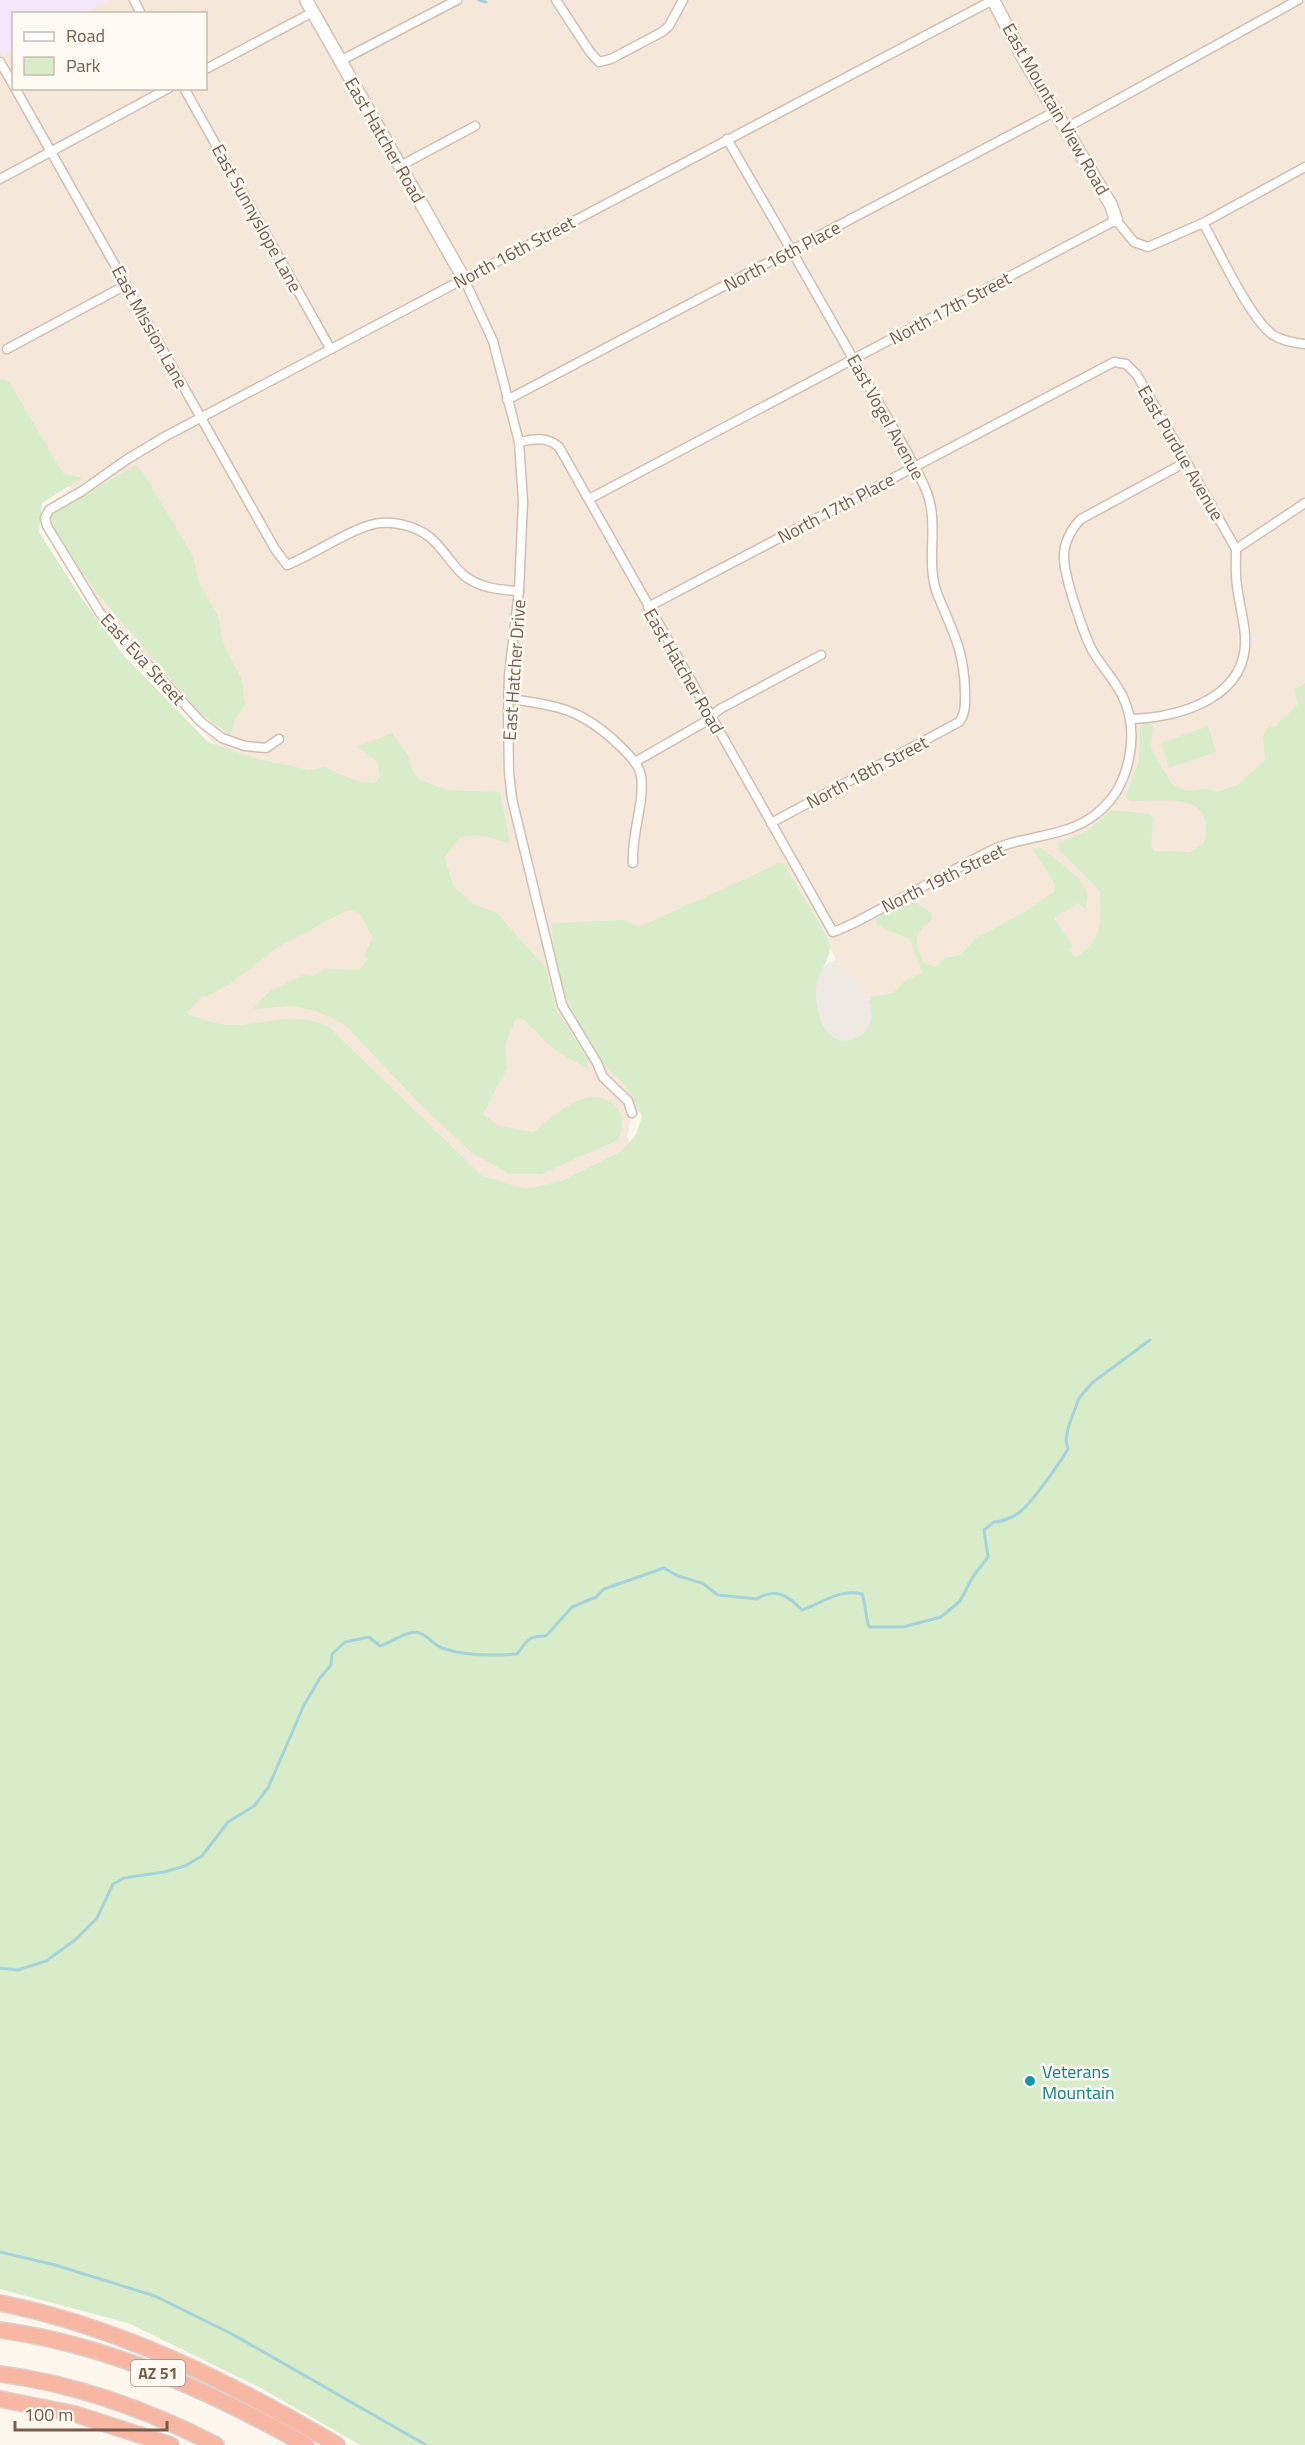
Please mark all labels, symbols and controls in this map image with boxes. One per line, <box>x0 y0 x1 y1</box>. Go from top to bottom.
legend <box>12 12 207 90</box>
street label: East Mountain View Road <box>996 18 1116 200</box>
text: Road <box>66 22 105 49</box>
text: Park <box>66 52 101 79</box>
street label: East Hatcher Road <box>338 72 432 208</box>
street label: East Sunnyslope Lane <box>205 139 309 297</box>
street label: North 16th Street <box>448 208 580 295</box>
street label: North 16th Place <box>719 214 845 298</box>
street label: East Mission Lane <box>105 261 195 393</box>
street label: North 17th Street <box>884 264 1016 351</box>
street label: East Vogel Avenue <box>840 349 932 485</box>
street label: East Purdue Avenue <box>1131 380 1231 526</box>
street label: North 17th Place <box>773 466 899 550</box>
street label: East Hatcher Drive <box>496 599 532 741</box>
street label: East Hatcher Road <box>637 603 731 739</box>
street label: East Eva Street <box>94 607 192 711</box>
street label: North 18th Street <box>801 728 933 815</box>
street label: North 19th Street <box>877 836 1010 920</box>
place label: Veterans Mountain <box>1042 2058 1115 2106</box>
marker: Veterans Mountain <box>1023 2074 1037 2088</box>
road number: AZ 51 <box>131 2360 185 2386</box>
scale bar <box>15 2394 166 2432</box>
text: 100 m <box>24 2401 73 2428</box>

